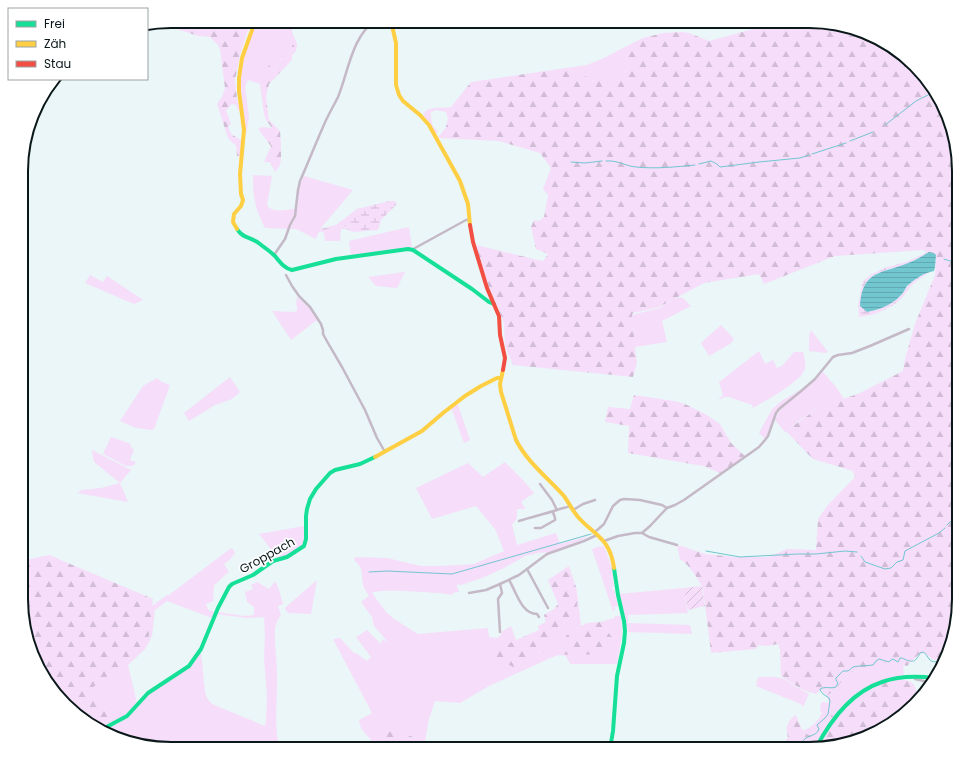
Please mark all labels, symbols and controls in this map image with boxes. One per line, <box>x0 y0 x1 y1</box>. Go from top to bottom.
legend <box>8 8 148 80</box>
text: Frei <box>44 15 65 32</box>
text: Zäh <box>44 35 66 52</box>
text: Stau <box>44 55 71 72</box>
street label: Groppach <box>236 533 298 577</box>

